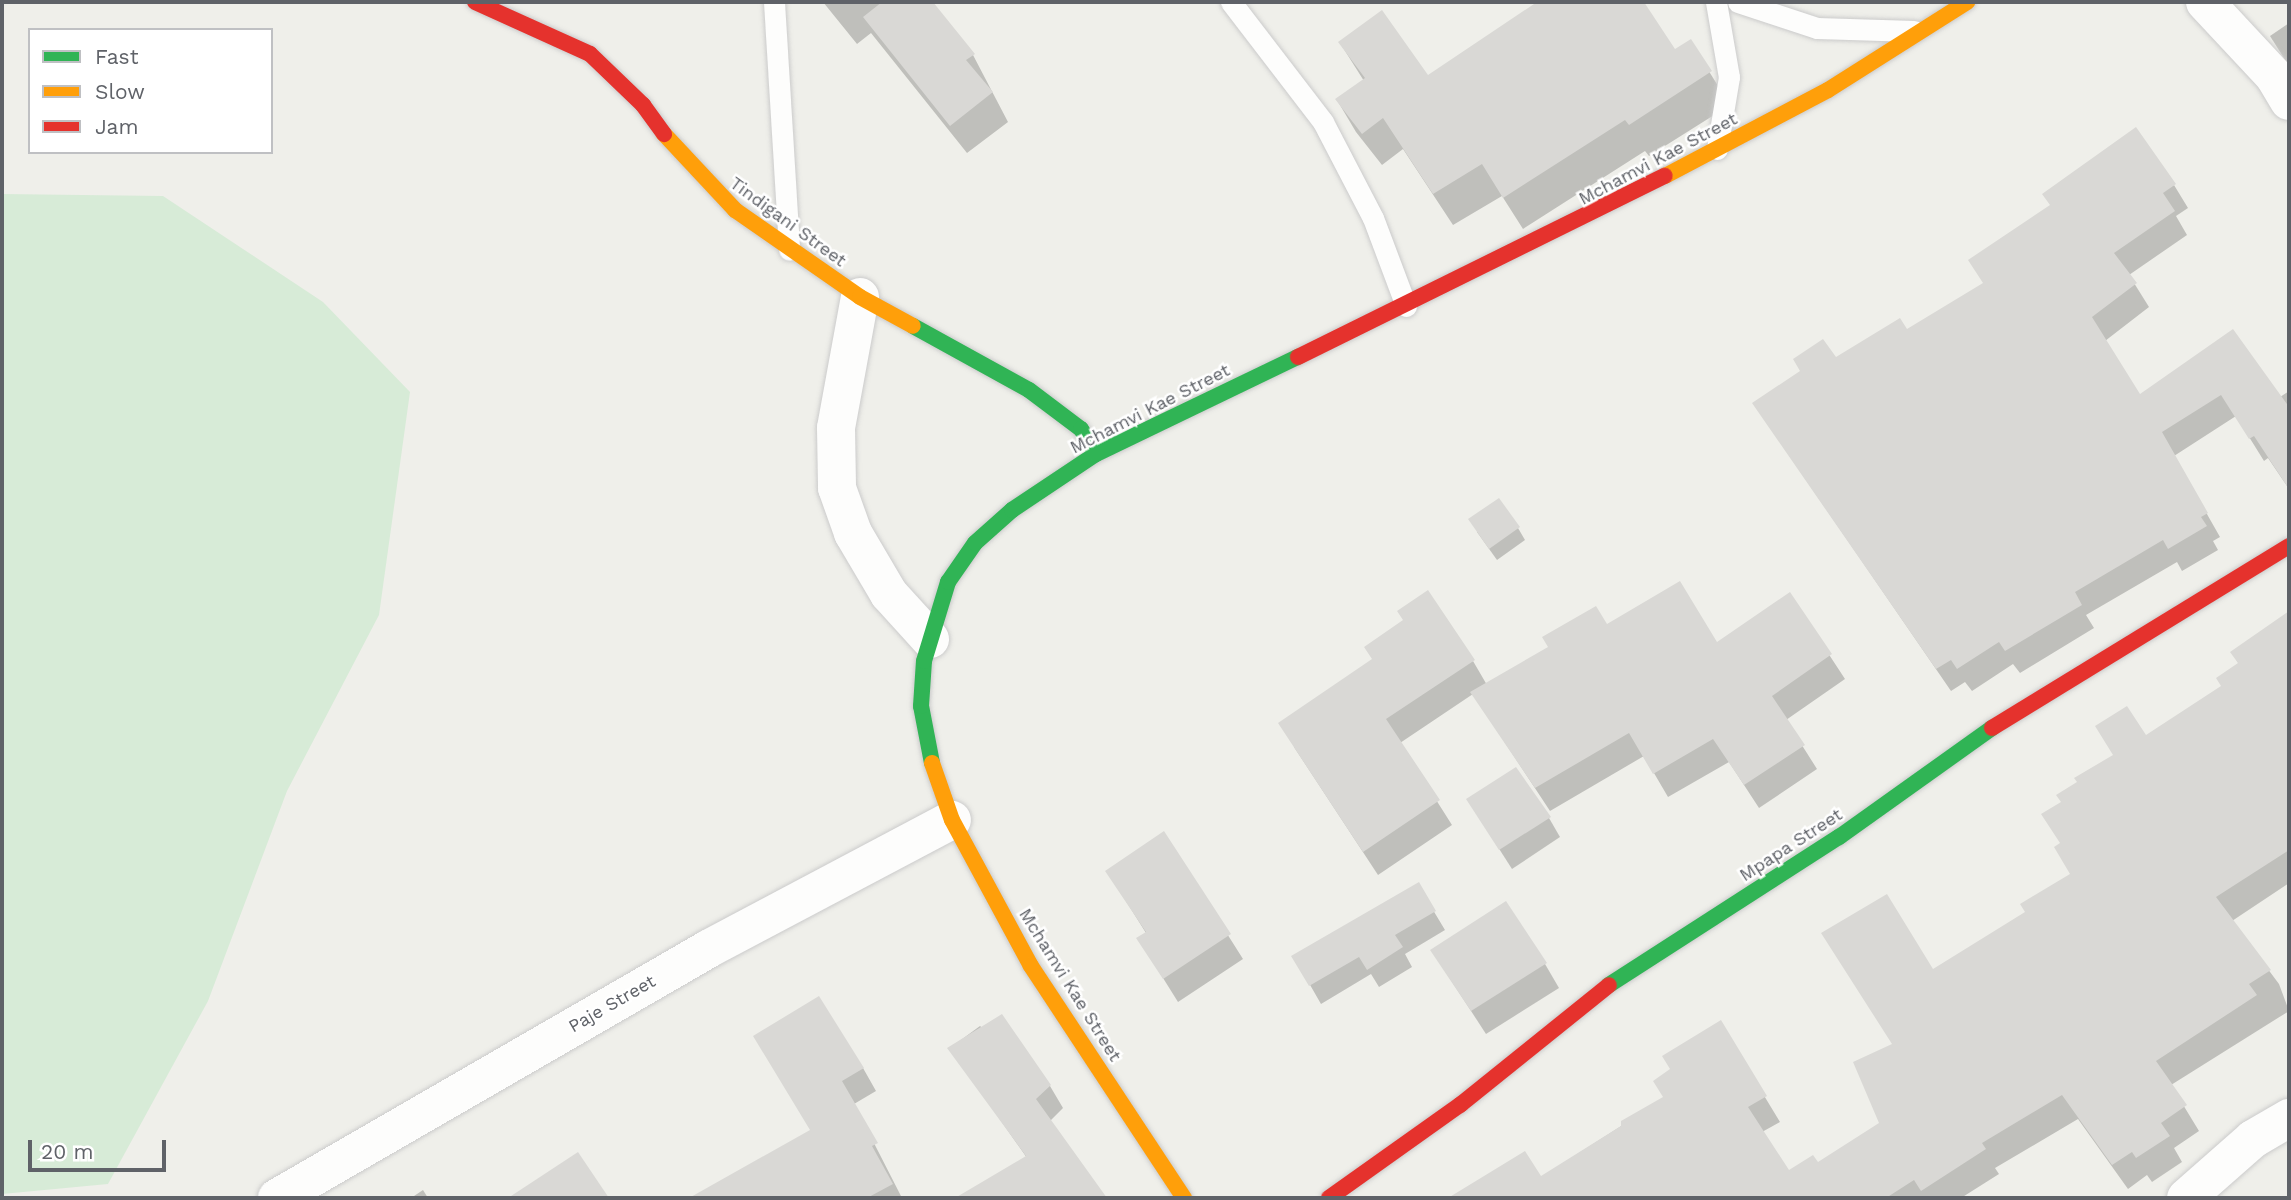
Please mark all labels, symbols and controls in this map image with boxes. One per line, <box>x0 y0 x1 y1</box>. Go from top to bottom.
legend <box>28 28 273 154</box>
text: Fast <box>95 44 139 69</box>
text: Slow <box>95 79 145 104</box>
street label: Mchamvi Kae Street <box>1575 108 1741 210</box>
text: Jam <box>95 114 138 139</box>
street label: Tindigani Street <box>726 173 850 271</box>
street label: Mchamvi Kae Street <box>1067 359 1233 459</box>
street label: Mpapa Street <box>1735 804 1847 886</box>
street label: Mchamvi Kae Street <box>1014 905 1126 1065</box>
street label: Paje Street <box>565 970 659 1038</box>
scale bar <box>32 1126 170 1170</box>
text: 20 m <box>41 1139 93 1164</box>

